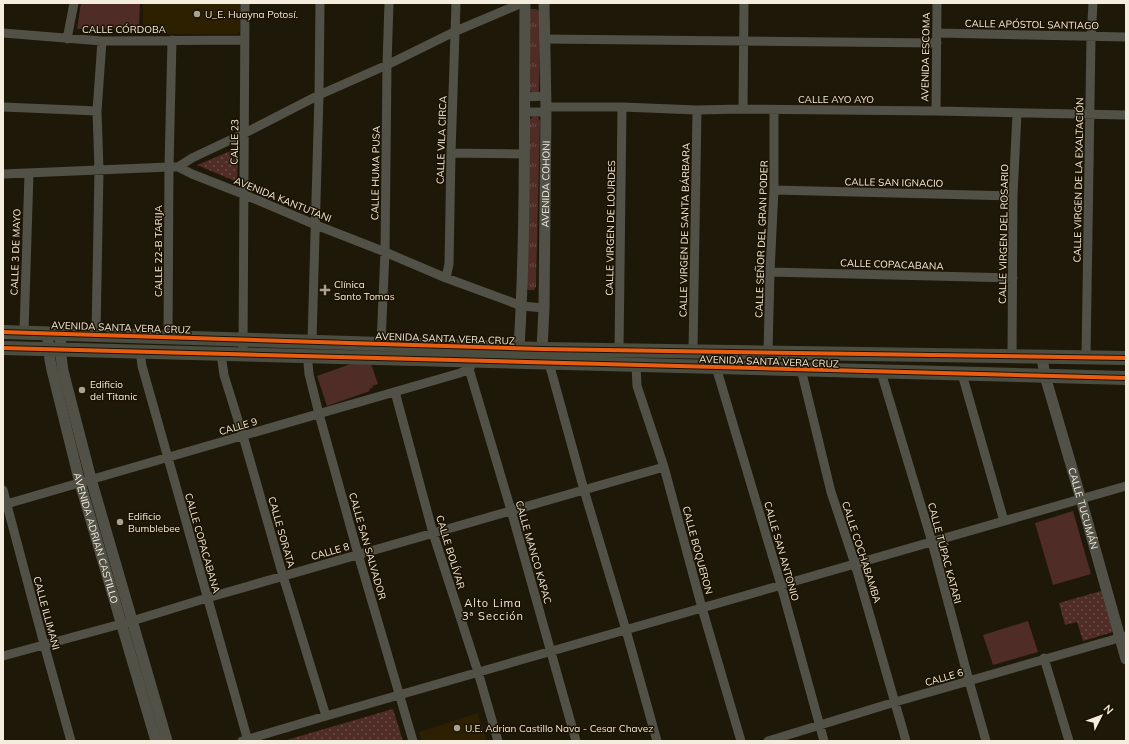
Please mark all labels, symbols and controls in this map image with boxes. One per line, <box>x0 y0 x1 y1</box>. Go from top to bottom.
place label: U_E. Huayna Potosí. <box>205 8 298 21</box>
marker: U_E. Huayna Potosí. <box>192 9 202 19</box>
street label: AVENIDA ESCOMA <box>918 12 933 102</box>
street label: CALLE APÓSTOL SANTIAGO <box>965 17 1100 32</box>
street label: CALLE CÓRDOBA <box>82 23 167 36</box>
street label: CALLE AYO AYO <box>798 93 874 106</box>
street label: CALLE VILA CIRCA <box>433 95 450 184</box>
street label: CALLE VIRGEN DE LA EXALTACIÓN <box>1071 97 1086 263</box>
street label: CALLE 23 <box>228 119 241 165</box>
street label: CALLE HUMA PUSA <box>368 125 383 220</box>
street label: AVENIDA COHONI <box>539 141 553 228</box>
street label: CALLE VIRGEN DE SANTA BÁRBARA <box>676 142 693 317</box>
street label: CALLE VIRGEN DE LOURDES <box>603 160 618 296</box>
street label: CALLE SEÑOR DEL GRAN PODER <box>752 160 771 318</box>
street label: CALLE VIRGEN DEL ROSARIO <box>996 164 1011 304</box>
street label: AVENIDA KANTUTANI <box>232 174 333 225</box>
street label: CALLE SAN IGNACIO <box>844 175 944 190</box>
street label: CALLE 22-B TARIJA <box>152 204 165 297</box>
street label: CALLE 3 DE MAYO <box>7 208 24 296</box>
street label: CALLE COPACABANA <box>840 256 945 273</box>
place label: Clínica Santo Tomas <box>334 278 395 303</box>
marker: Clínica Santo Tomas <box>319 284 331 296</box>
street label: AVENIDA SANTA VERA CRUZ <box>51 319 191 336</box>
street label: AVENIDA SANTA VERA CRUZ <box>375 330 515 347</box>
street label: AVENIDA SANTA VERA CRUZ <box>699 353 839 370</box>
place label: Edificio del Titanic <box>90 378 138 403</box>
marker: Edificio del Titanic <box>77 385 87 395</box>
street label: CALLE 9 <box>217 415 259 438</box>
street label: CALLE TUCUMÁN <box>1065 466 1101 551</box>
street label: AVENIDA ADRIAN CASTILLO <box>71 471 121 605</box>
street label: CALLE SAN SALVADOR <box>346 491 389 601</box>
street label: CALLE COPACABANA <box>182 492 223 595</box>
street label: CALLE SORATA <box>265 495 298 570</box>
street label: CALLE MANCO KAPAC <box>513 499 555 606</box>
street label: CALLE SAN ANTONIO <box>761 500 802 603</box>
street label: CALLE COCHABAMBA <box>839 500 884 605</box>
street label: CALLE TÚPAC KATARI <box>925 501 964 605</box>
street label: CALLE BOQUERON <box>679 505 716 596</box>
place label: Edificio Bumblebee <box>128 510 180 535</box>
street label: CALLE BOLÍVAR <box>433 514 468 591</box>
marker: Edificio Bumblebee <box>115 517 125 527</box>
street label: CALLE 8 <box>309 540 351 563</box>
street label: CALLE ILLIMANI <box>30 575 63 651</box>
district label: Alto Lima 3ª Sección <box>462 596 524 623</box>
street label: CALLE 6 <box>923 666 965 689</box>
north arrow <box>1081 696 1121 736</box>
text: N <box>1100 702 1116 717</box>
place label: U.E. Adrian Castillo Nava - Cesar Chavez <box>465 722 653 735</box>
marker: U.E. Adrian Castillo Nava - Cesar Chavez <box>452 723 462 733</box>

